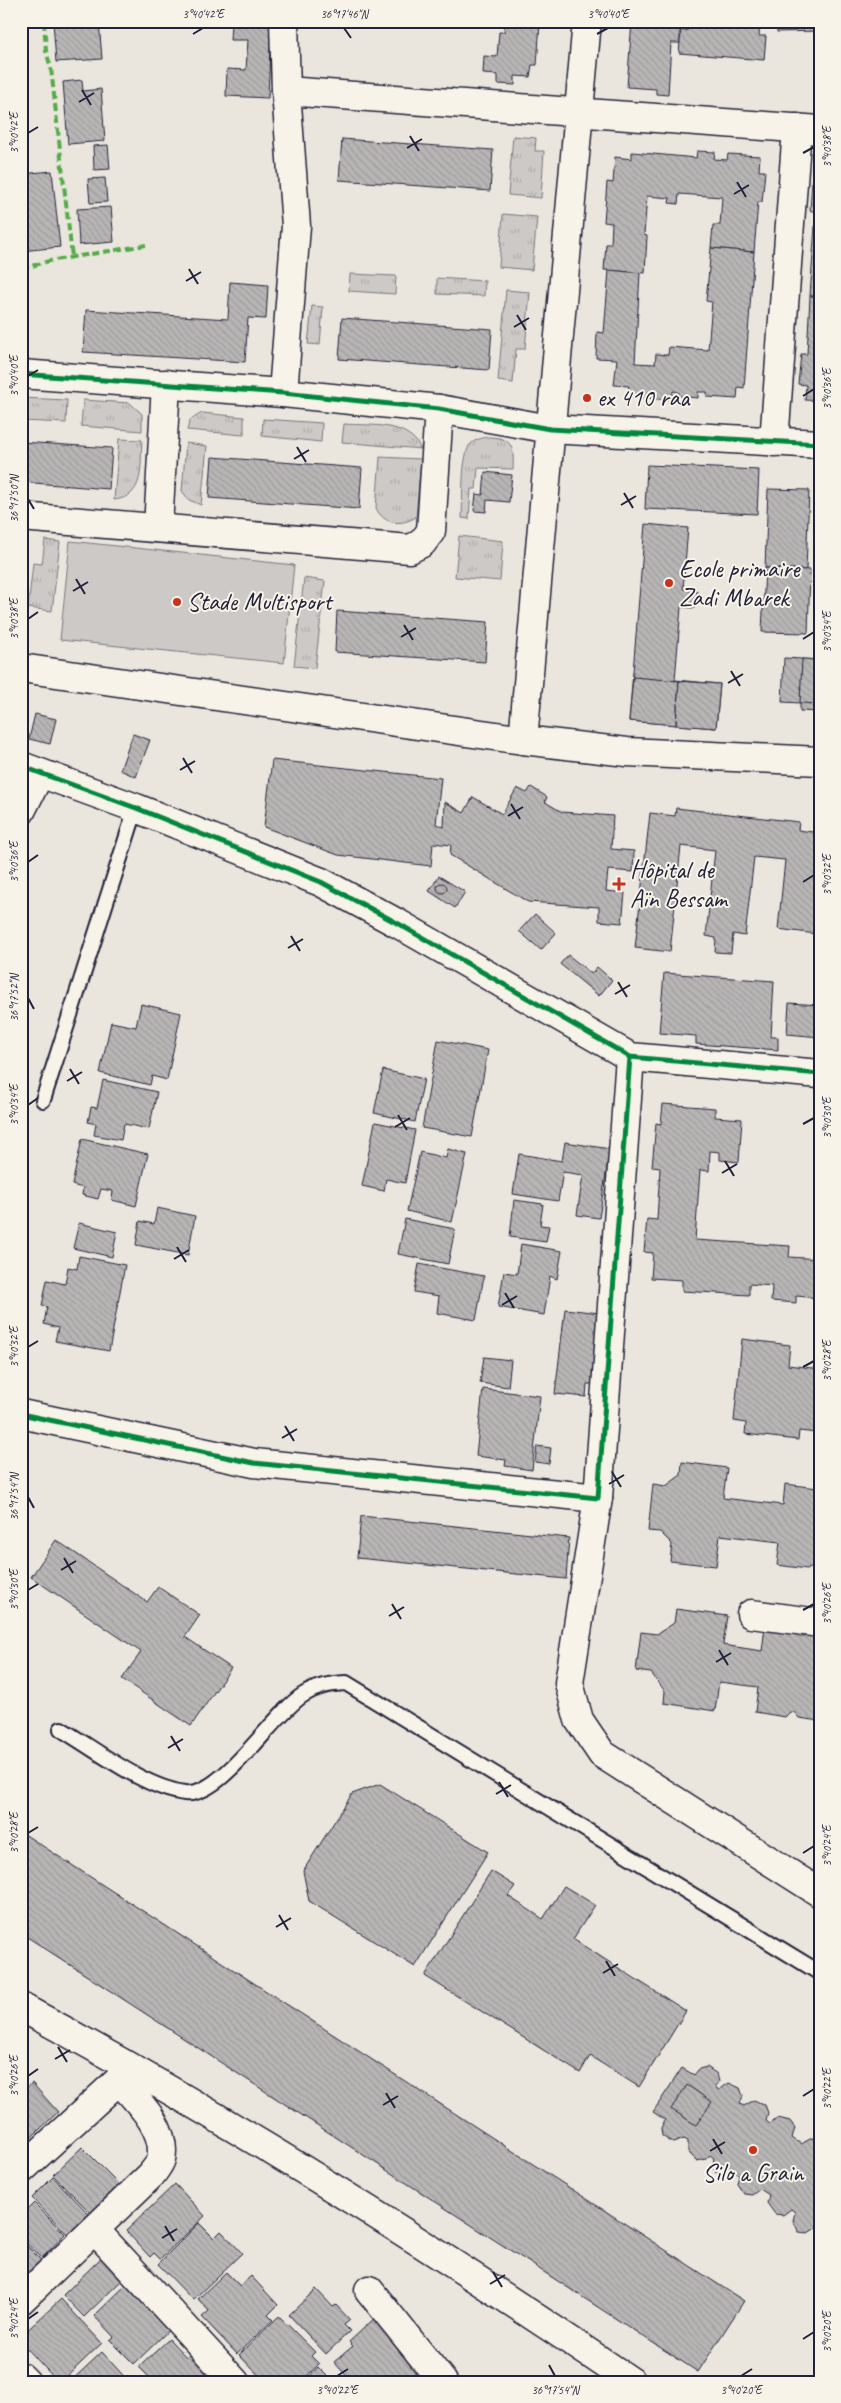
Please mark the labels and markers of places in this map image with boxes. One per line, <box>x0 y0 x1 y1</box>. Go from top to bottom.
place label: ex 410 raa <box>597 382 691 414</box>
marker: ex 410 raa <box>581 392 593 404</box>
place label: Ecole primaire Zadi Mbarek <box>679 553 801 614</box>
marker: Ecole primaire Zadi Mbarek <box>663 577 675 589</box>
place label: Stade Multisport <box>187 586 334 618</box>
marker: Stade Multisport <box>171 596 183 608</box>
place label: Hôpital de Aïn Bessam <box>630 854 729 915</box>
marker: Hôpital de Aïn Bessam <box>612 877 626 891</box>
marker: Silo a Grain <box>747 2144 759 2156</box>
place label: Silo a Grain <box>703 2157 805 2189</box>

